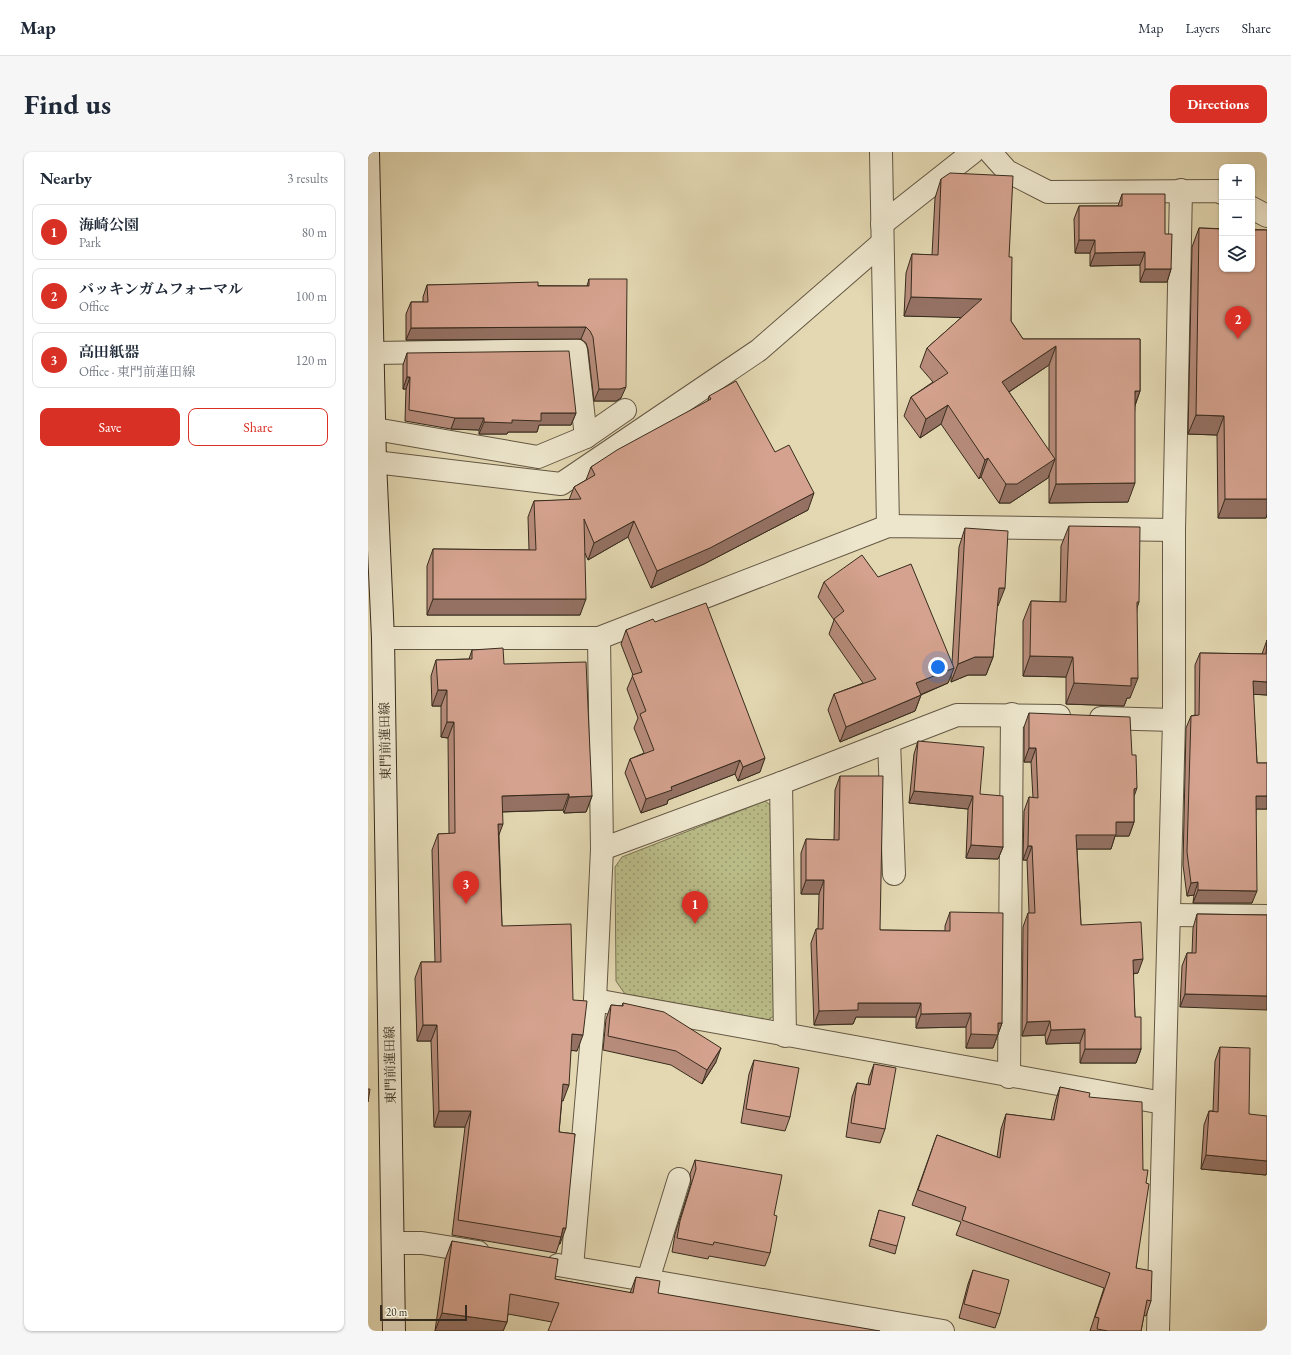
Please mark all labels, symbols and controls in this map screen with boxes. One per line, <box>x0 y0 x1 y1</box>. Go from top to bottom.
text: Map <box>20 15 56 40</box>
text: Map <box>1138 19 1163 37</box>
text: Layers <box>1185 19 1220 37</box>
text: Share <box>1242 19 1271 37</box>
button: Directions <box>1170 85 1267 123</box>
text: Find us <box>24 86 111 122</box>
map controls <box>1219 164 1255 272</box>
button: + <box>1219 164 1255 200</box>
text: Nearby <box>40 167 92 189</box>
text: 3 results <box>287 170 328 187</box>
button: − <box>1219 200 1255 236</box>
text: 海崎公園 <box>79 215 139 234</box>
text: 1 <box>51 224 57 241</box>
text: 80 m <box>302 224 327 241</box>
text: Park <box>79 234 101 251</box>
button: layers <box>1219 236 1255 272</box>
text: バッキンガムフォーマル <box>79 279 243 298</box>
text: 2 <box>51 288 57 305</box>
text: 100 m <box>296 288 327 305</box>
text: Office <box>79 298 109 315</box>
pin: 2 <box>1225 306 1251 339</box>
text: 高田紙器 <box>79 342 139 361</box>
text: 3 <box>51 352 57 369</box>
text: 120 m <box>296 352 327 369</box>
text: Office · 東門前蓮田線 <box>79 363 195 380</box>
button: Save <box>40 408 180 446</box>
button: Share <box>188 408 328 446</box>
your location <box>928 657 948 677</box>
street label: 東門前蓮田線 <box>376 702 394 780</box>
pin: 3 <box>453 871 479 904</box>
pin: 1 <box>682 891 708 924</box>
street label: 東門前蓮田線 <box>381 1026 399 1104</box>
scale bar <box>380 1303 467 1322</box>
text: 20 m <box>386 1305 407 1319</box>

